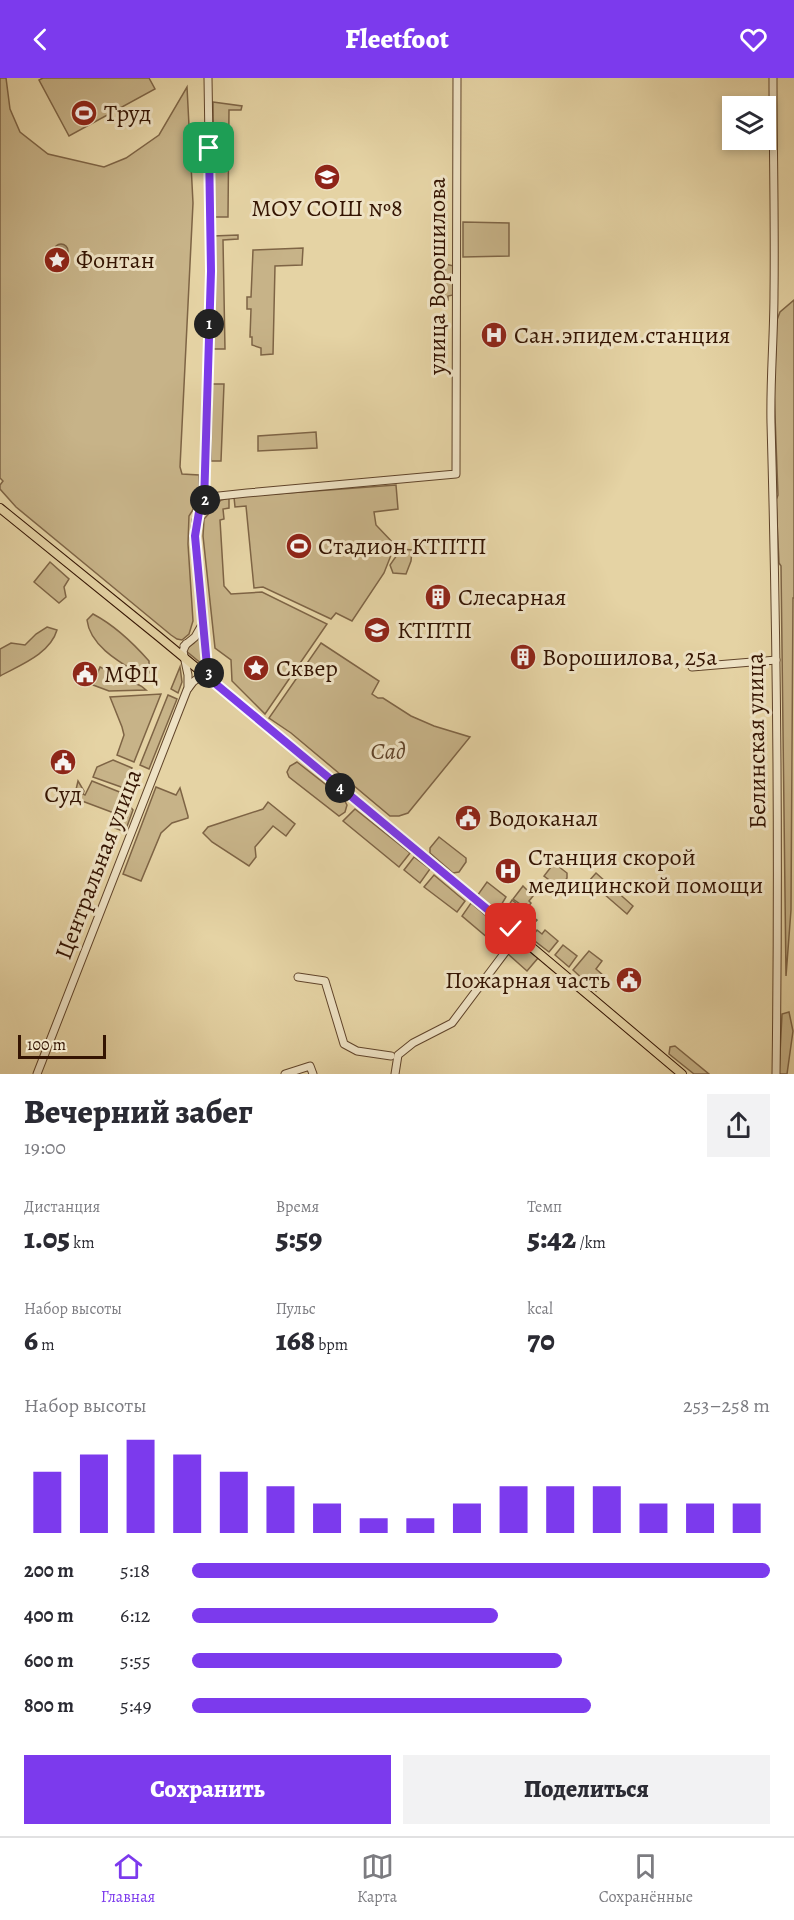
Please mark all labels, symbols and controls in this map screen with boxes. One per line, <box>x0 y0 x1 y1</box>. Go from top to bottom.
text: Fleetfoot <box>345 21 449 57</box>
icon: back <box>24 23 57 56</box>
icon: heart <box>737 23 770 56</box>
map controls <box>722 96 776 150</box>
button: layers <box>722 96 776 150</box>
place label: Труд <box>104 97 151 129</box>
sports icon: Труд <box>69 98 99 128</box>
pin <box>183 122 234 173</box>
icon: arrive <box>192 131 225 164</box>
school or university icon: МОУ СОШ №8 <box>312 162 342 192</box>
street label: улица Ворошилова <box>421 177 453 376</box>
place label: МОУ СОШ №8 <box>251 192 403 224</box>
place label: Фонтан <box>76 244 155 276</box>
place icon: Фонтан <box>42 245 72 275</box>
pin: 1 <box>194 309 224 339</box>
text: 1 <box>206 313 212 335</box>
place label: Сан.эпидем.станция <box>514 319 730 351</box>
hospital icon: Сан.эпидем.станция <box>479 320 509 350</box>
pin: 2 <box>190 485 220 515</box>
text: 2 <box>201 489 209 511</box>
place label: Стадион КТПТП <box>318 530 487 562</box>
sports icon: Стадион КТПТП <box>284 531 314 561</box>
place label: Слесарная <box>458 581 566 613</box>
building icon: Слесарная <box>423 582 453 612</box>
place label: КТПТП <box>397 614 472 646</box>
school or university icon: КТПТП <box>362 615 392 645</box>
place label: Ворошилова, 25а <box>542 641 717 673</box>
building icon: Ворошилова, 25а <box>508 642 538 672</box>
place label: Сквер <box>276 652 338 684</box>
place icon: Сквер <box>241 653 271 683</box>
street label: Белинская улица <box>738 653 774 829</box>
place label: МФЦ <box>104 658 158 690</box>
pin: 3 <box>194 658 224 688</box>
public building icon: МФЦ <box>70 659 100 689</box>
text: 3 <box>206 662 212 684</box>
park label: Сад <box>370 735 406 767</box>
public building icon: Суд <box>48 747 78 777</box>
street label: Центральная улица <box>47 764 149 964</box>
pin: 4 <box>325 773 355 803</box>
text: 4 <box>336 777 344 799</box>
place label: Суд <box>44 778 82 810</box>
place label: Водоканал <box>488 802 598 834</box>
public building icon: Водоканал <box>453 803 483 833</box>
place label: Станция скорой медицинской помощи <box>528 841 763 901</box>
hospital icon: Станция скорой медицинской помощи <box>493 856 523 886</box>
pin <box>485 903 536 954</box>
icon: check <box>494 912 527 945</box>
place label: Пожарная часть <box>445 964 611 996</box>
public building icon: Пожарная часть <box>614 965 644 995</box>
scale bar <box>18 1032 106 1060</box>
text: 100 m <box>27 1034 66 1056</box>
text: Вечерний забег <box>24 1089 253 1134</box>
button: share <box>707 1094 770 1157</box>
text: 19:00 <box>24 1134 66 1161</box>
text: Дистанция <box>24 1196 100 1218</box>
text: Время <box>276 1196 319 1218</box>
text: Темп <box>527 1196 562 1218</box>
text: 1.05 <box>24 1218 70 1258</box>
text: 5:59 <box>276 1218 322 1258</box>
text: 5:42 <box>527 1218 576 1258</box>
text: km <box>70 1232 95 1254</box>
text: /km <box>576 1232 606 1254</box>
text: Набор высоты <box>24 1298 122 1320</box>
text: Пульс <box>276 1298 316 1320</box>
text: kcal <box>527 1298 553 1320</box>
text: 6 <box>24 1320 38 1360</box>
text: 168 <box>276 1320 315 1360</box>
text: 70 <box>527 1320 555 1360</box>
text: m <box>38 1334 55 1356</box>
text: bpm <box>315 1334 348 1356</box>
text: Набор высоты <box>24 1392 147 1419</box>
text: 253–258 m <box>683 1392 770 1419</box>
text: 200 m <box>24 1557 74 1584</box>
text: 5:18 <box>120 1557 150 1584</box>
text: 400 m <box>24 1602 74 1629</box>
text: 6:12 <box>120 1602 150 1629</box>
text: 600 m <box>24 1647 74 1674</box>
text: 5:55 <box>120 1647 151 1674</box>
text: 800 m <box>24 1692 74 1719</box>
text: 5:49 <box>120 1692 152 1719</box>
button: Сохранить <box>24 1755 391 1824</box>
button: Поделиться <box>403 1755 770 1824</box>
tab: Главная <box>101 1850 155 1908</box>
tab: Карта <box>357 1850 397 1908</box>
tab: Сохранённые <box>599 1850 693 1908</box>

